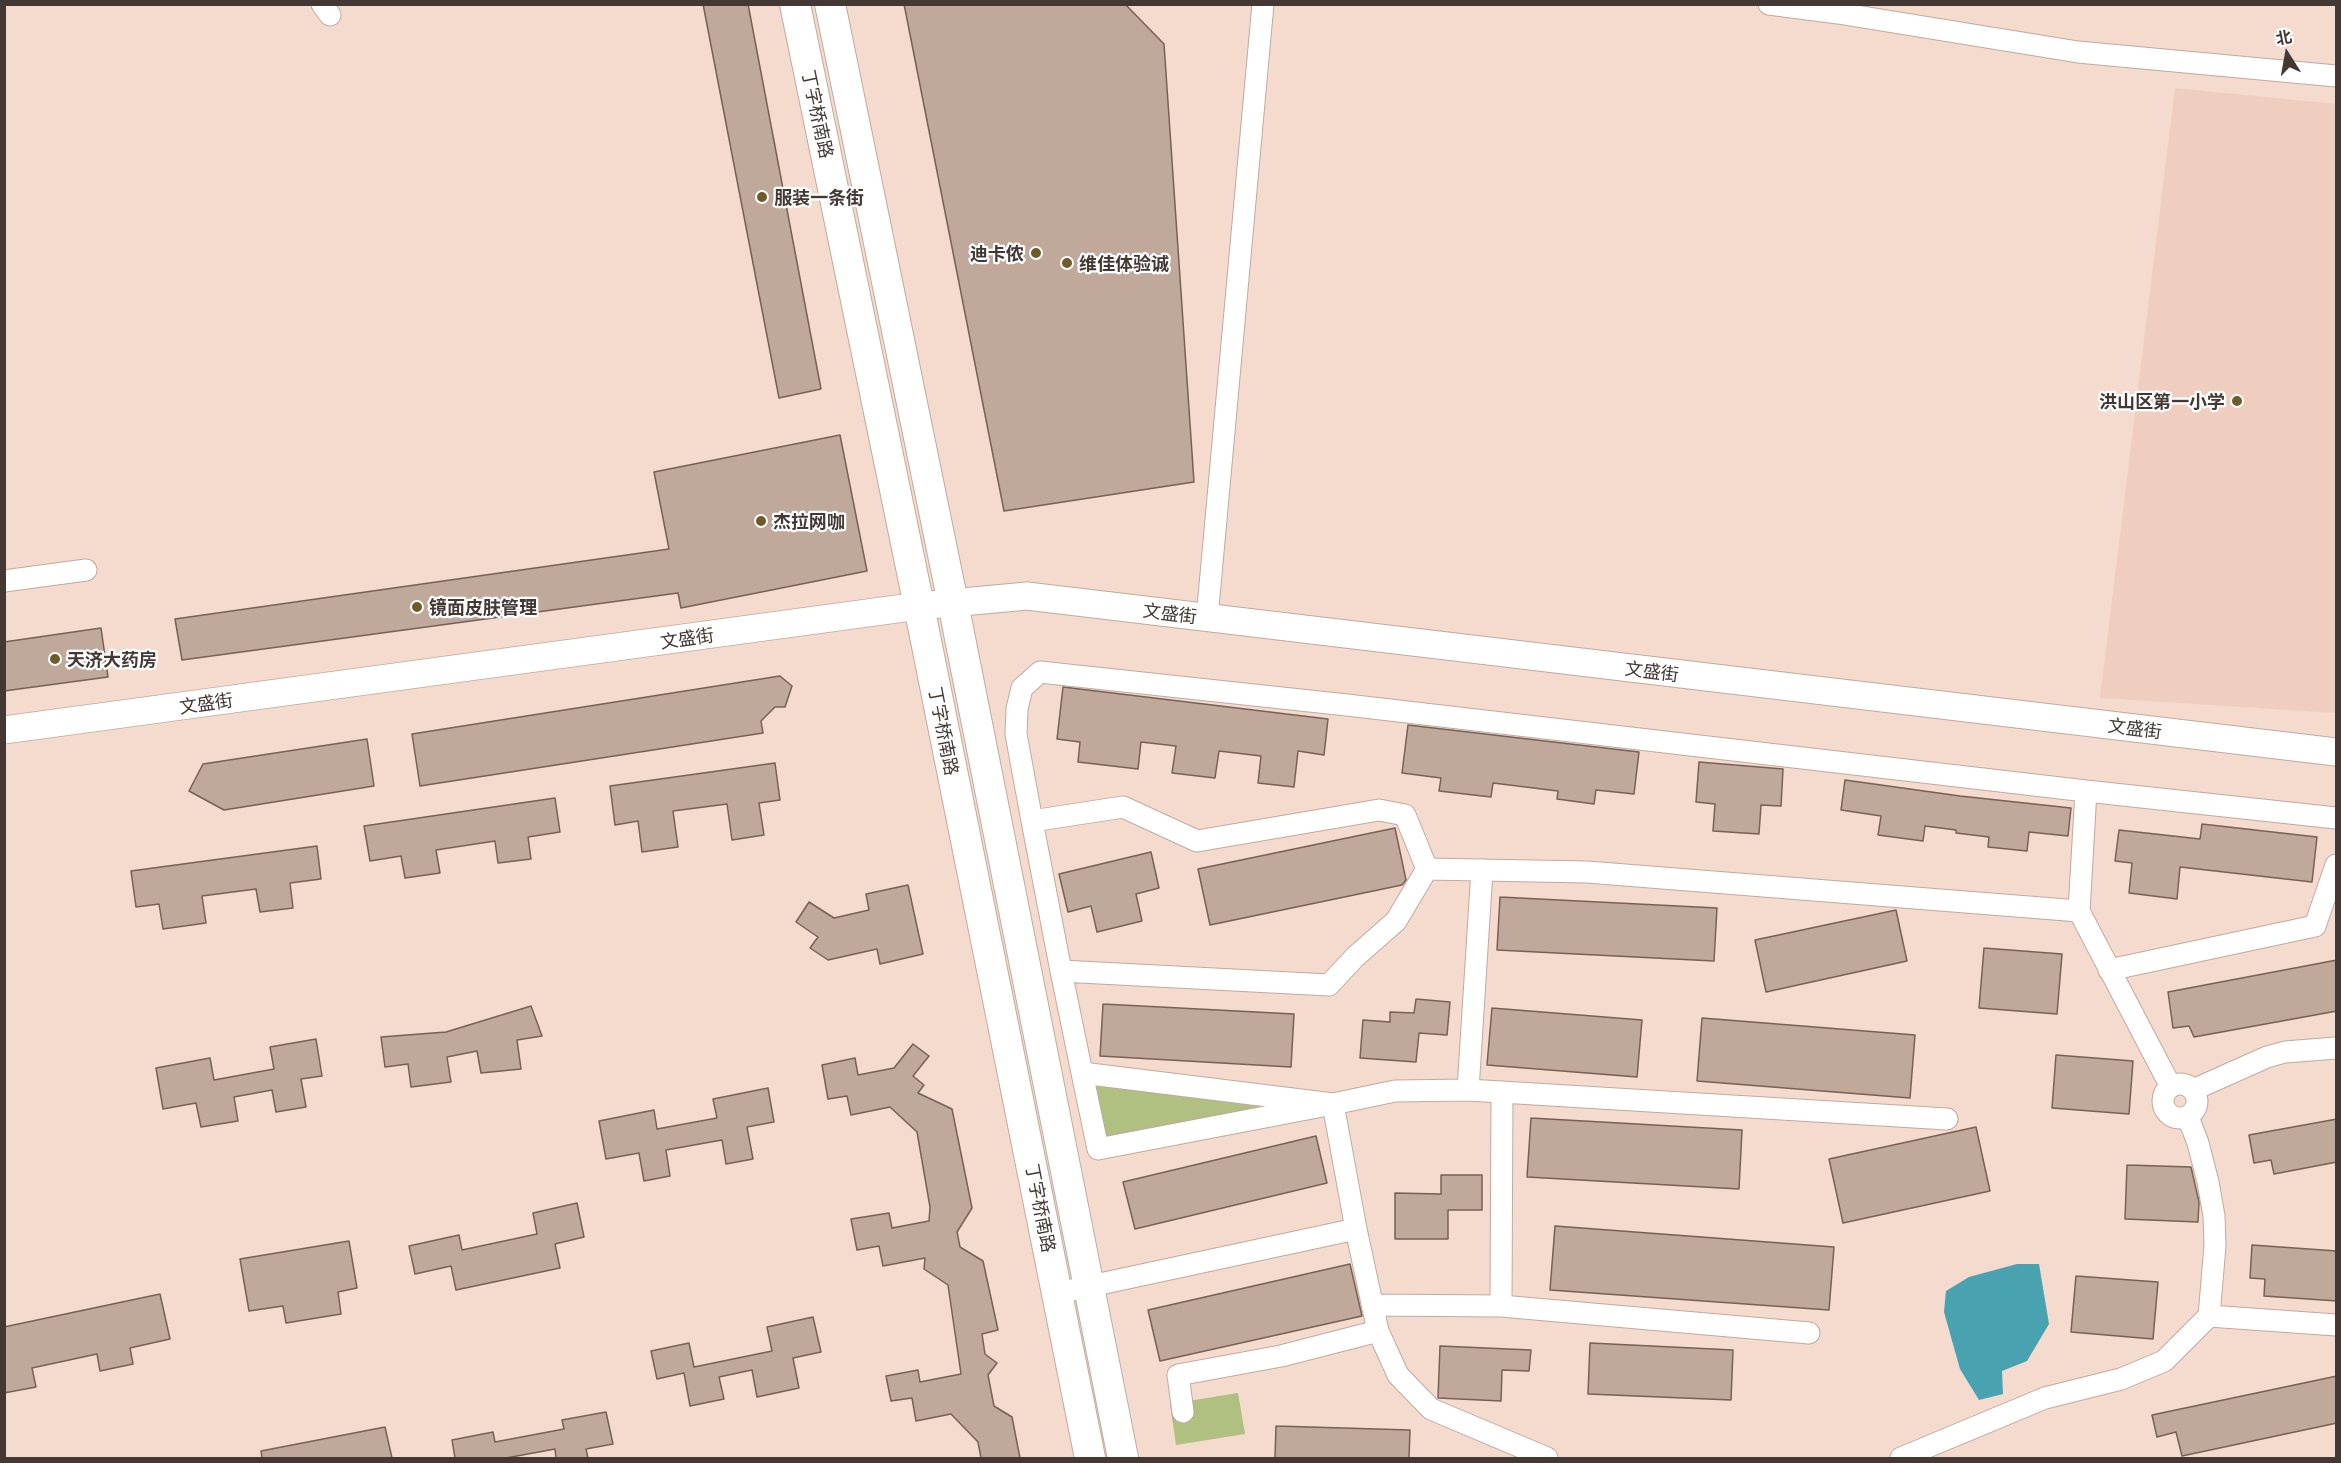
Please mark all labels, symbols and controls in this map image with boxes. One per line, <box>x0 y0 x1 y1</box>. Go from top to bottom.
text: 北 <box>2273 23 2294 50</box>
north arrow <box>2257 24 2317 84</box>
street label: 丁字桥南路 <box>798 68 838 160</box>
place label: 服装一条街 <box>774 186 864 208</box>
marker: 服装一条街 <box>755 190 769 204</box>
place label: 迪卡侬 <box>970 242 1024 264</box>
marker: 迪卡侬 <box>1029 246 1043 260</box>
place label: 维佳体验诚 <box>1079 252 1169 274</box>
marker: 维佳体验诚 <box>1060 256 1074 270</box>
place label: 洪山区第一小学 <box>2099 390 2225 412</box>
marker: 洪山区第一小学 <box>2230 394 2244 408</box>
place label: 杰拉网咖 <box>773 510 845 532</box>
marker: 杰拉网咖 <box>754 514 768 528</box>
place label: 镜面皮肤管理 <box>429 596 537 618</box>
street label: 文盛街 <box>1142 599 1198 627</box>
marker: 镜面皮肤管理 <box>410 600 424 614</box>
street label: 文盛街 <box>659 624 715 652</box>
place label: 天济大药房 <box>67 648 157 670</box>
marker: 天济大药房 <box>48 652 62 666</box>
street label: 文盛街 <box>1624 657 1680 685</box>
street label: 丁字桥南路 <box>925 685 963 777</box>
street label: 文盛街 <box>178 689 234 717</box>
street label: 文盛街 <box>2107 714 2163 742</box>
street label: 丁字桥南路 <box>1022 1162 1060 1254</box>

